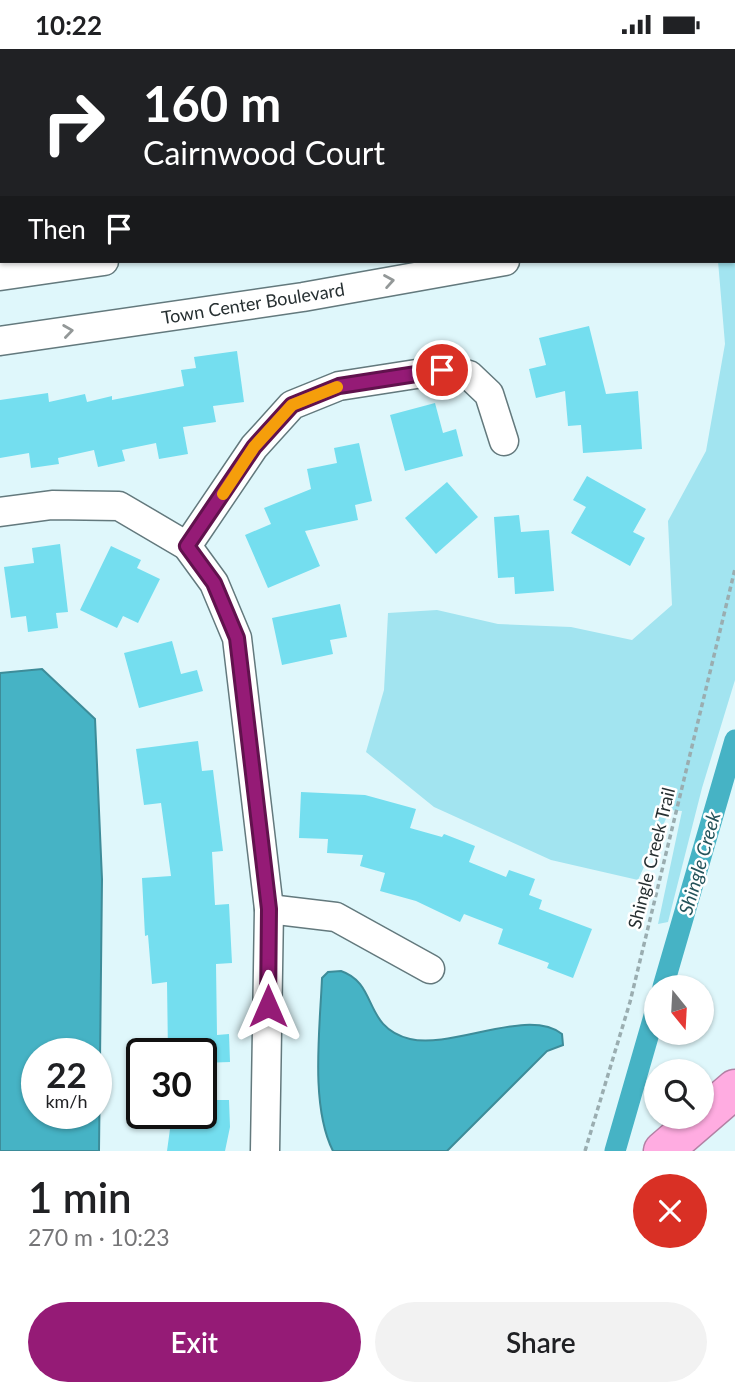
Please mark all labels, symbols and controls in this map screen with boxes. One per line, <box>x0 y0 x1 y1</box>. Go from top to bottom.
text: 10:22 <box>35 9 102 41</box>
text: 160 m <box>143 74 281 132</box>
icon: right <box>28 77 119 168</box>
text: Cairnwood Court <box>143 133 385 172</box>
icon: arrive <box>100 210 138 248</box>
text: Then <box>28 213 86 245</box>
one-way arrow <box>383 275 395 290</box>
street label: Town Center Boulevard <box>160 278 346 328</box>
one-way arrow <box>62 324 73 339</box>
pin <box>412 340 472 400</box>
icon: arrive <box>423 351 461 389</box>
street label: Shingle Creek Trail <box>623 785 679 931</box>
water label: Shingle Creek <box>673 808 725 917</box>
position arrow <box>231 969 305 1043</box>
north arrow <box>644 975 714 1045</box>
map controls <box>644 975 714 1129</box>
speed limit sign: 30 <box>126 1038 217 1129</box>
text: 22 <box>46 1053 87 1095</box>
button: search <box>644 1059 714 1129</box>
text: km/h <box>45 1090 88 1112</box>
text: 1 min <box>28 1172 132 1222</box>
button: close <box>633 1174 707 1248</box>
text: 270 m · 10:23 <box>28 1223 170 1251</box>
button: Exit <box>28 1302 361 1382</box>
button: Share <box>375 1302 707 1382</box>

